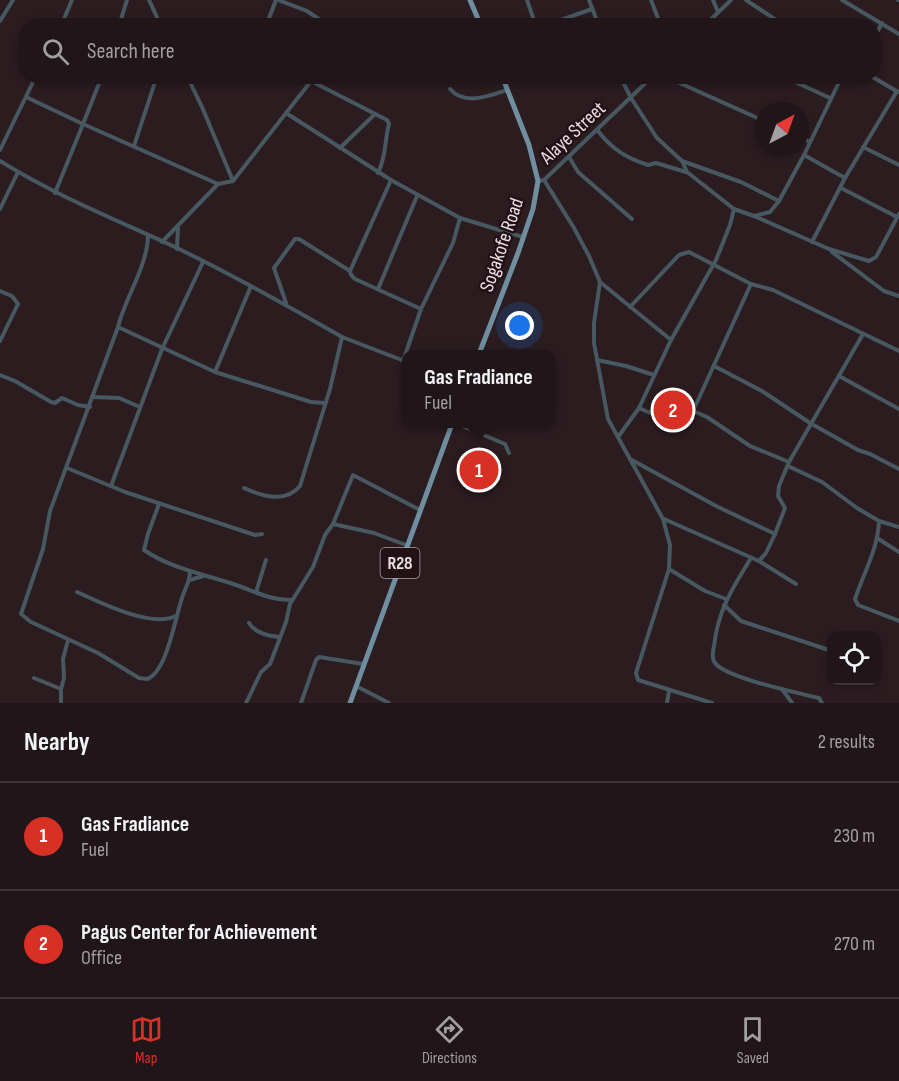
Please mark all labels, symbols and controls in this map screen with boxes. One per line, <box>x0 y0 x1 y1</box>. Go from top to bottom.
search box <box>18 18 881 84</box>
icon: search <box>39 35 72 68</box>
text: Search here <box>87 38 174 65</box>
street label: Alaye Street <box>534 97 611 170</box>
north arrow <box>755 102 809 156</box>
street label: Sogakofe Road <box>475 195 529 295</box>
your location <box>505 311 534 340</box>
popup <box>402 350 555 428</box>
text: Gas Fradiance <box>424 364 533 391</box>
pin: 2 <box>654 388 692 432</box>
text: Fuel <box>424 391 452 415</box>
pin: 1 <box>460 448 498 492</box>
road number: R28 <box>380 548 420 578</box>
map controls <box>827 631 881 685</box>
button: locate <box>827 631 881 685</box>
text: Nearby <box>24 727 90 758</box>
text: 2 results <box>818 730 875 754</box>
text: Gas Fradiance <box>81 811 189 838</box>
text: 1 <box>40 824 47 848</box>
text: 230 m <box>833 824 875 848</box>
text: Fuel <box>81 838 109 862</box>
text: Pagus Center for Achievement <box>81 919 317 946</box>
text: 2 <box>39 932 48 956</box>
text: 270 m <box>834 932 875 956</box>
text: Office <box>81 946 122 970</box>
tab: Map <box>130 1013 163 1068</box>
tab: Directions <box>422 1013 477 1068</box>
tab: Saved <box>736 1013 769 1068</box>

